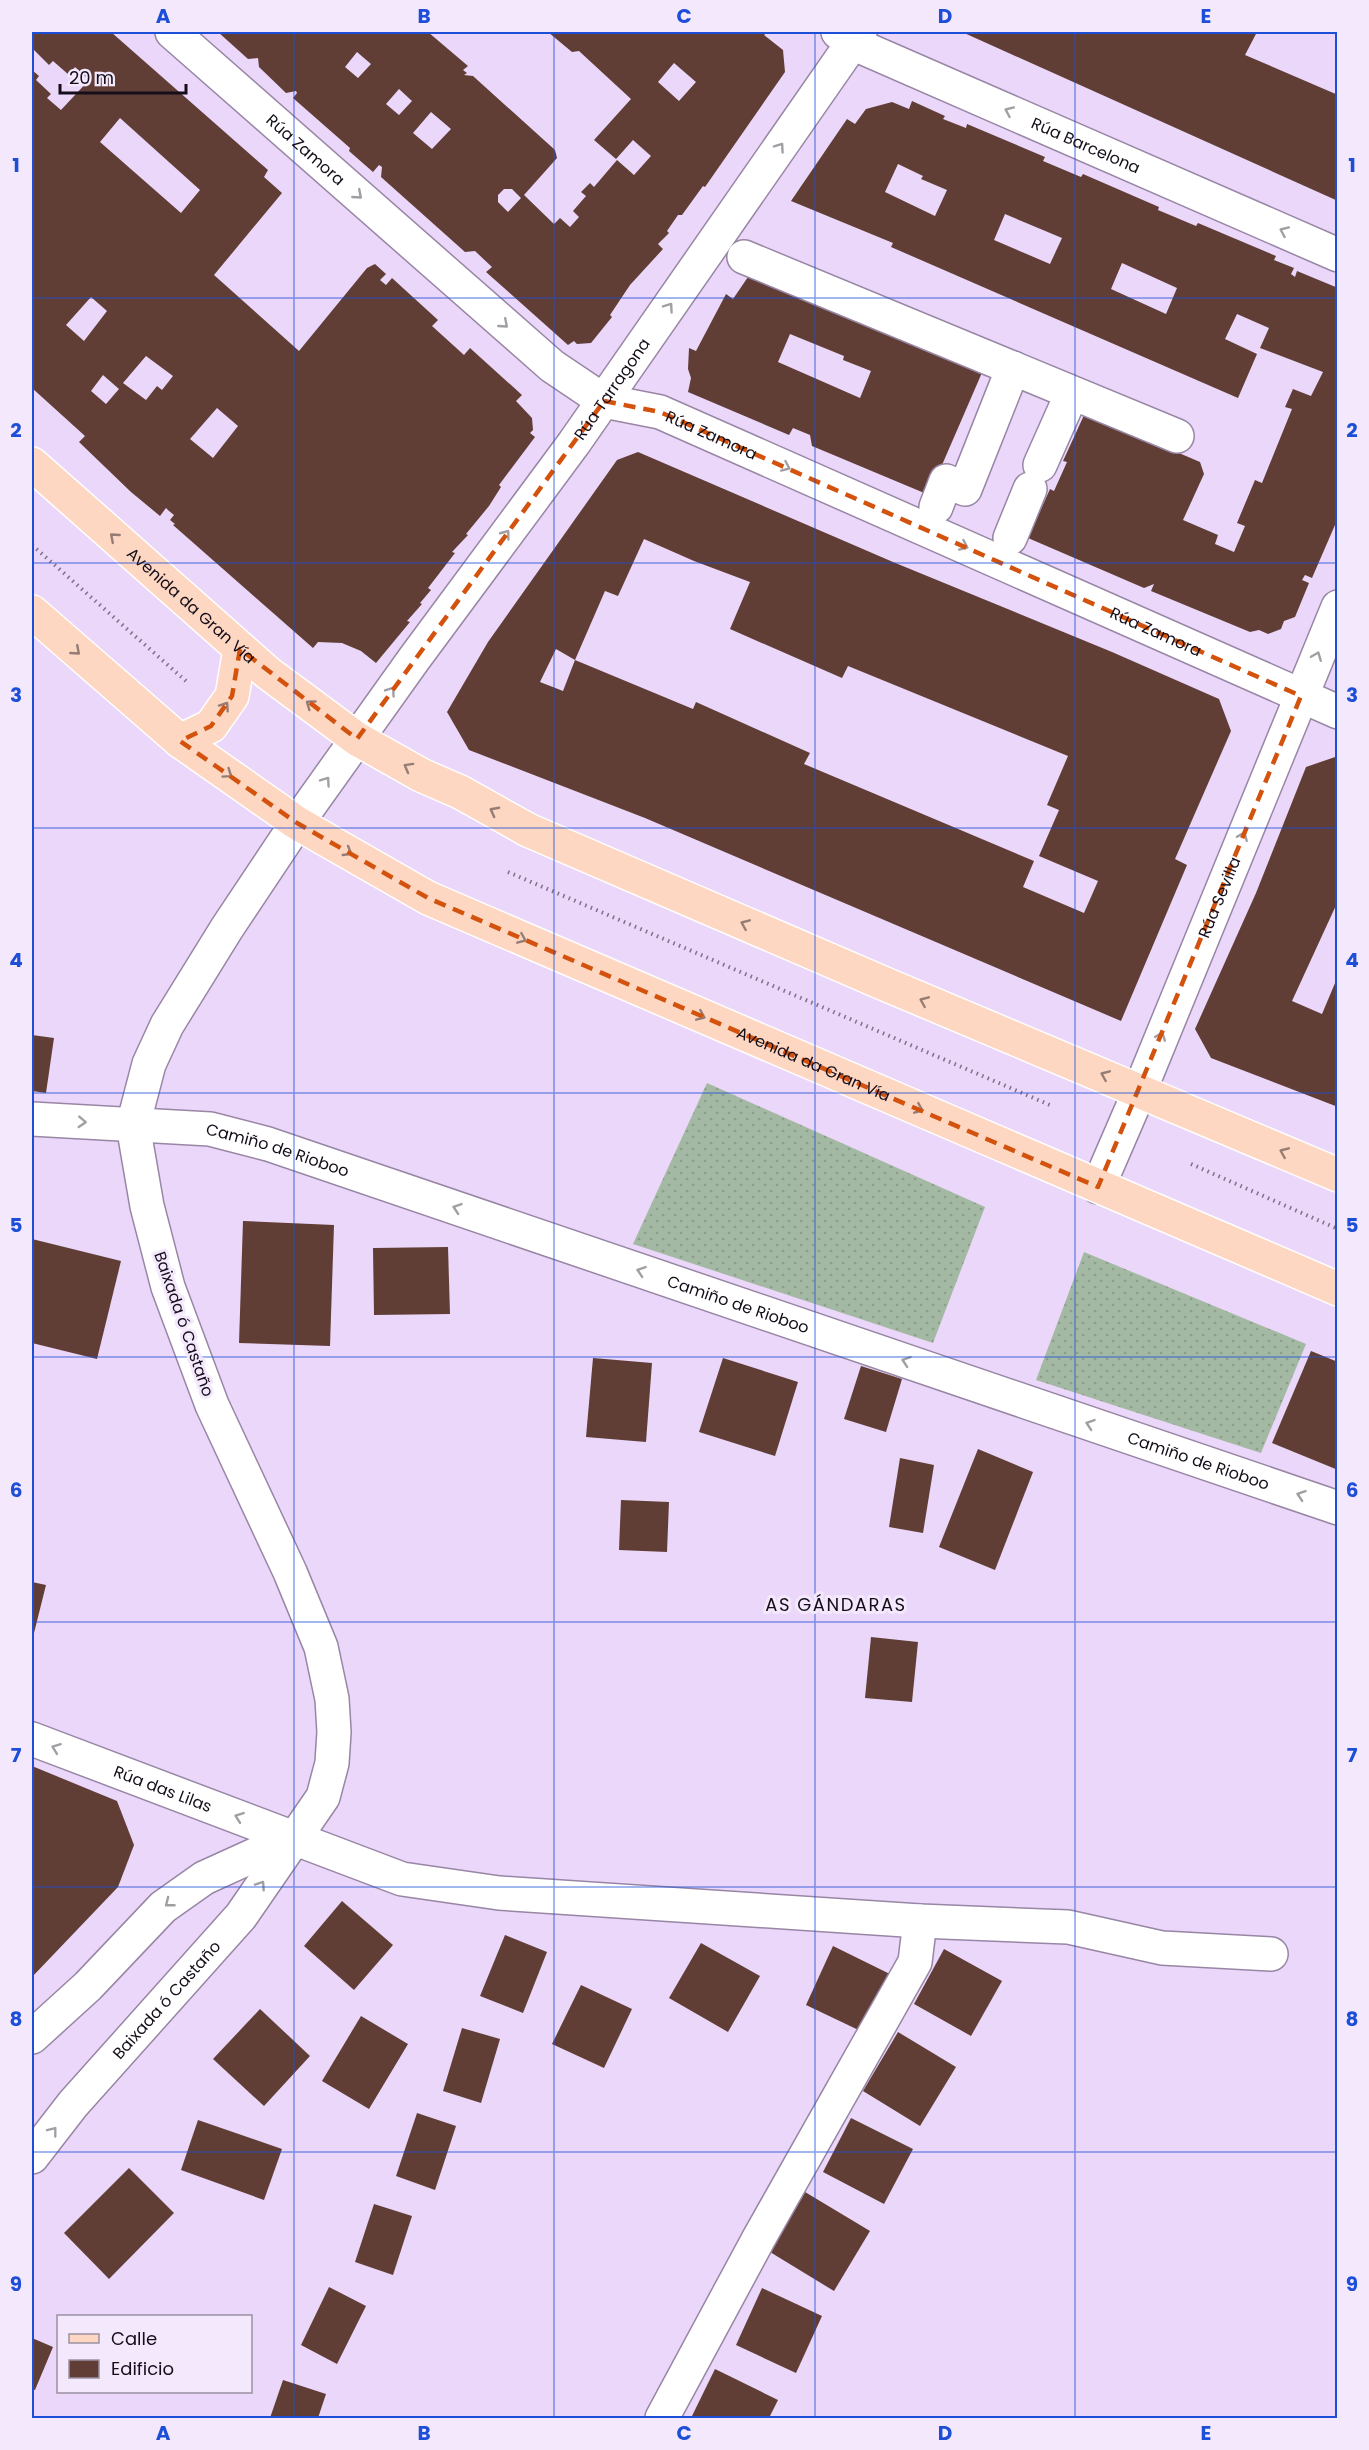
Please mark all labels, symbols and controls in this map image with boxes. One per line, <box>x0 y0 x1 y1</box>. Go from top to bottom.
text: A <box>156 2 171 30</box>
text: B <box>417 2 431 30</box>
text: C <box>676 2 692 30</box>
text: D <box>938 2 952 30</box>
text: E <box>1201 2 1211 30</box>
scale bar <box>60 57 186 95</box>
text: 20 m <box>69 65 114 90</box>
one-way arrow <box>1004 106 1015 118</box>
street label: Rúa Zamora <box>261 108 350 191</box>
street label: Rúa Barcelona <box>1028 111 1144 179</box>
one-way arrow <box>773 143 784 154</box>
text: 1 <box>12 151 20 179</box>
text: 1 <box>1348 151 1356 179</box>
one-way arrow <box>351 188 362 199</box>
one-way arrow <box>1279 227 1290 239</box>
one-way arrow <box>662 303 673 314</box>
one-way arrow <box>497 317 508 328</box>
street label: Rúa Tarragona <box>568 333 655 444</box>
street label: Rúa Zamora <box>662 404 761 465</box>
text: 2 <box>10 416 22 444</box>
text: 2 <box>1346 416 1358 444</box>
one-way arrow <box>780 460 791 472</box>
one-way arrow <box>499 530 510 541</box>
one-way arrow <box>110 533 121 544</box>
one-way arrow <box>958 539 969 551</box>
street label: Avenida da Gran Vía <box>122 542 261 669</box>
street label: Rúa Zamora <box>1106 601 1205 662</box>
one-way arrow <box>69 644 80 655</box>
one-way arrow <box>1310 651 1322 662</box>
text: 3 <box>10 681 22 709</box>
text: 3 <box>1346 681 1358 709</box>
one-way arrow <box>384 687 395 698</box>
one-way arrow <box>306 701 317 712</box>
one-way arrow <box>218 702 229 713</box>
one-way arrow <box>404 763 414 774</box>
one-way arrow <box>221 767 232 778</box>
one-way arrow <box>319 776 330 787</box>
one-way arrow <box>489 807 500 818</box>
one-way arrow <box>1236 831 1248 842</box>
one-way arrow <box>342 845 352 857</box>
street label: Rúa Sevilla <box>1192 853 1246 941</box>
one-way arrow <box>741 919 752 931</box>
one-way arrow <box>516 932 527 944</box>
text: 4 <box>9 946 23 974</box>
text: 4 <box>1345 946 1359 974</box>
one-way arrow <box>920 996 931 1008</box>
one-way arrow <box>695 1009 706 1021</box>
street label: Avenida da Gran Vía <box>733 1021 894 1107</box>
one-way arrow <box>1154 1031 1166 1042</box>
one-way arrow <box>1100 1070 1111 1082</box>
one-way arrow <box>913 1102 924 1114</box>
one-way arrow <box>78 1116 87 1129</box>
street label: Camiño de Rioboo <box>204 1117 352 1182</box>
one-way arrow <box>1279 1148 1290 1160</box>
one-way arrow <box>452 1203 463 1216</box>
text: 5 <box>10 1211 23 1239</box>
text: 5 <box>1346 1211 1359 1239</box>
street label: Baixada ó Castaño <box>148 1248 220 1400</box>
one-way arrow <box>637 1266 647 1279</box>
street label: Camiño de Rioboo <box>664 1269 812 1339</box>
one-way arrow <box>901 1356 912 1368</box>
one-way arrow <box>1085 1418 1096 1431</box>
street label: Camiño de Rioboo <box>1124 1426 1273 1495</box>
text: 6 <box>10 1476 22 1504</box>
text: 6 <box>1346 1476 1358 1504</box>
one-way arrow <box>1296 1490 1307 1503</box>
district label: AS GÁNDARAS <box>765 1592 907 1617</box>
text: 7 <box>11 1741 22 1769</box>
text: 7 <box>1347 1741 1358 1769</box>
one-way arrow <box>52 1743 62 1756</box>
street label: Rúa das Lilas <box>111 1759 215 1818</box>
one-way arrow <box>234 1812 245 1824</box>
one-way arrow <box>254 1881 266 1891</box>
one-way arrow <box>164 1896 175 1907</box>
street label: Baixada ó Castaño <box>107 1935 226 2064</box>
text: 8 <box>10 2005 22 2033</box>
text: 8 <box>1346 2005 1358 2033</box>
one-way arrow <box>45 2127 56 2138</box>
text: 9 <box>10 2270 22 2298</box>
text: 9 <box>1346 2270 1358 2298</box>
legend <box>57 2315 252 2393</box>
text: Calle <box>111 2326 157 2351</box>
text: Edificio <box>111 2356 174 2381</box>
text: A <box>156 2419 171 2447</box>
text: B <box>417 2419 431 2447</box>
text: C <box>676 2419 692 2447</box>
text: D <box>938 2419 952 2447</box>
text: E <box>1201 2419 1211 2447</box>

